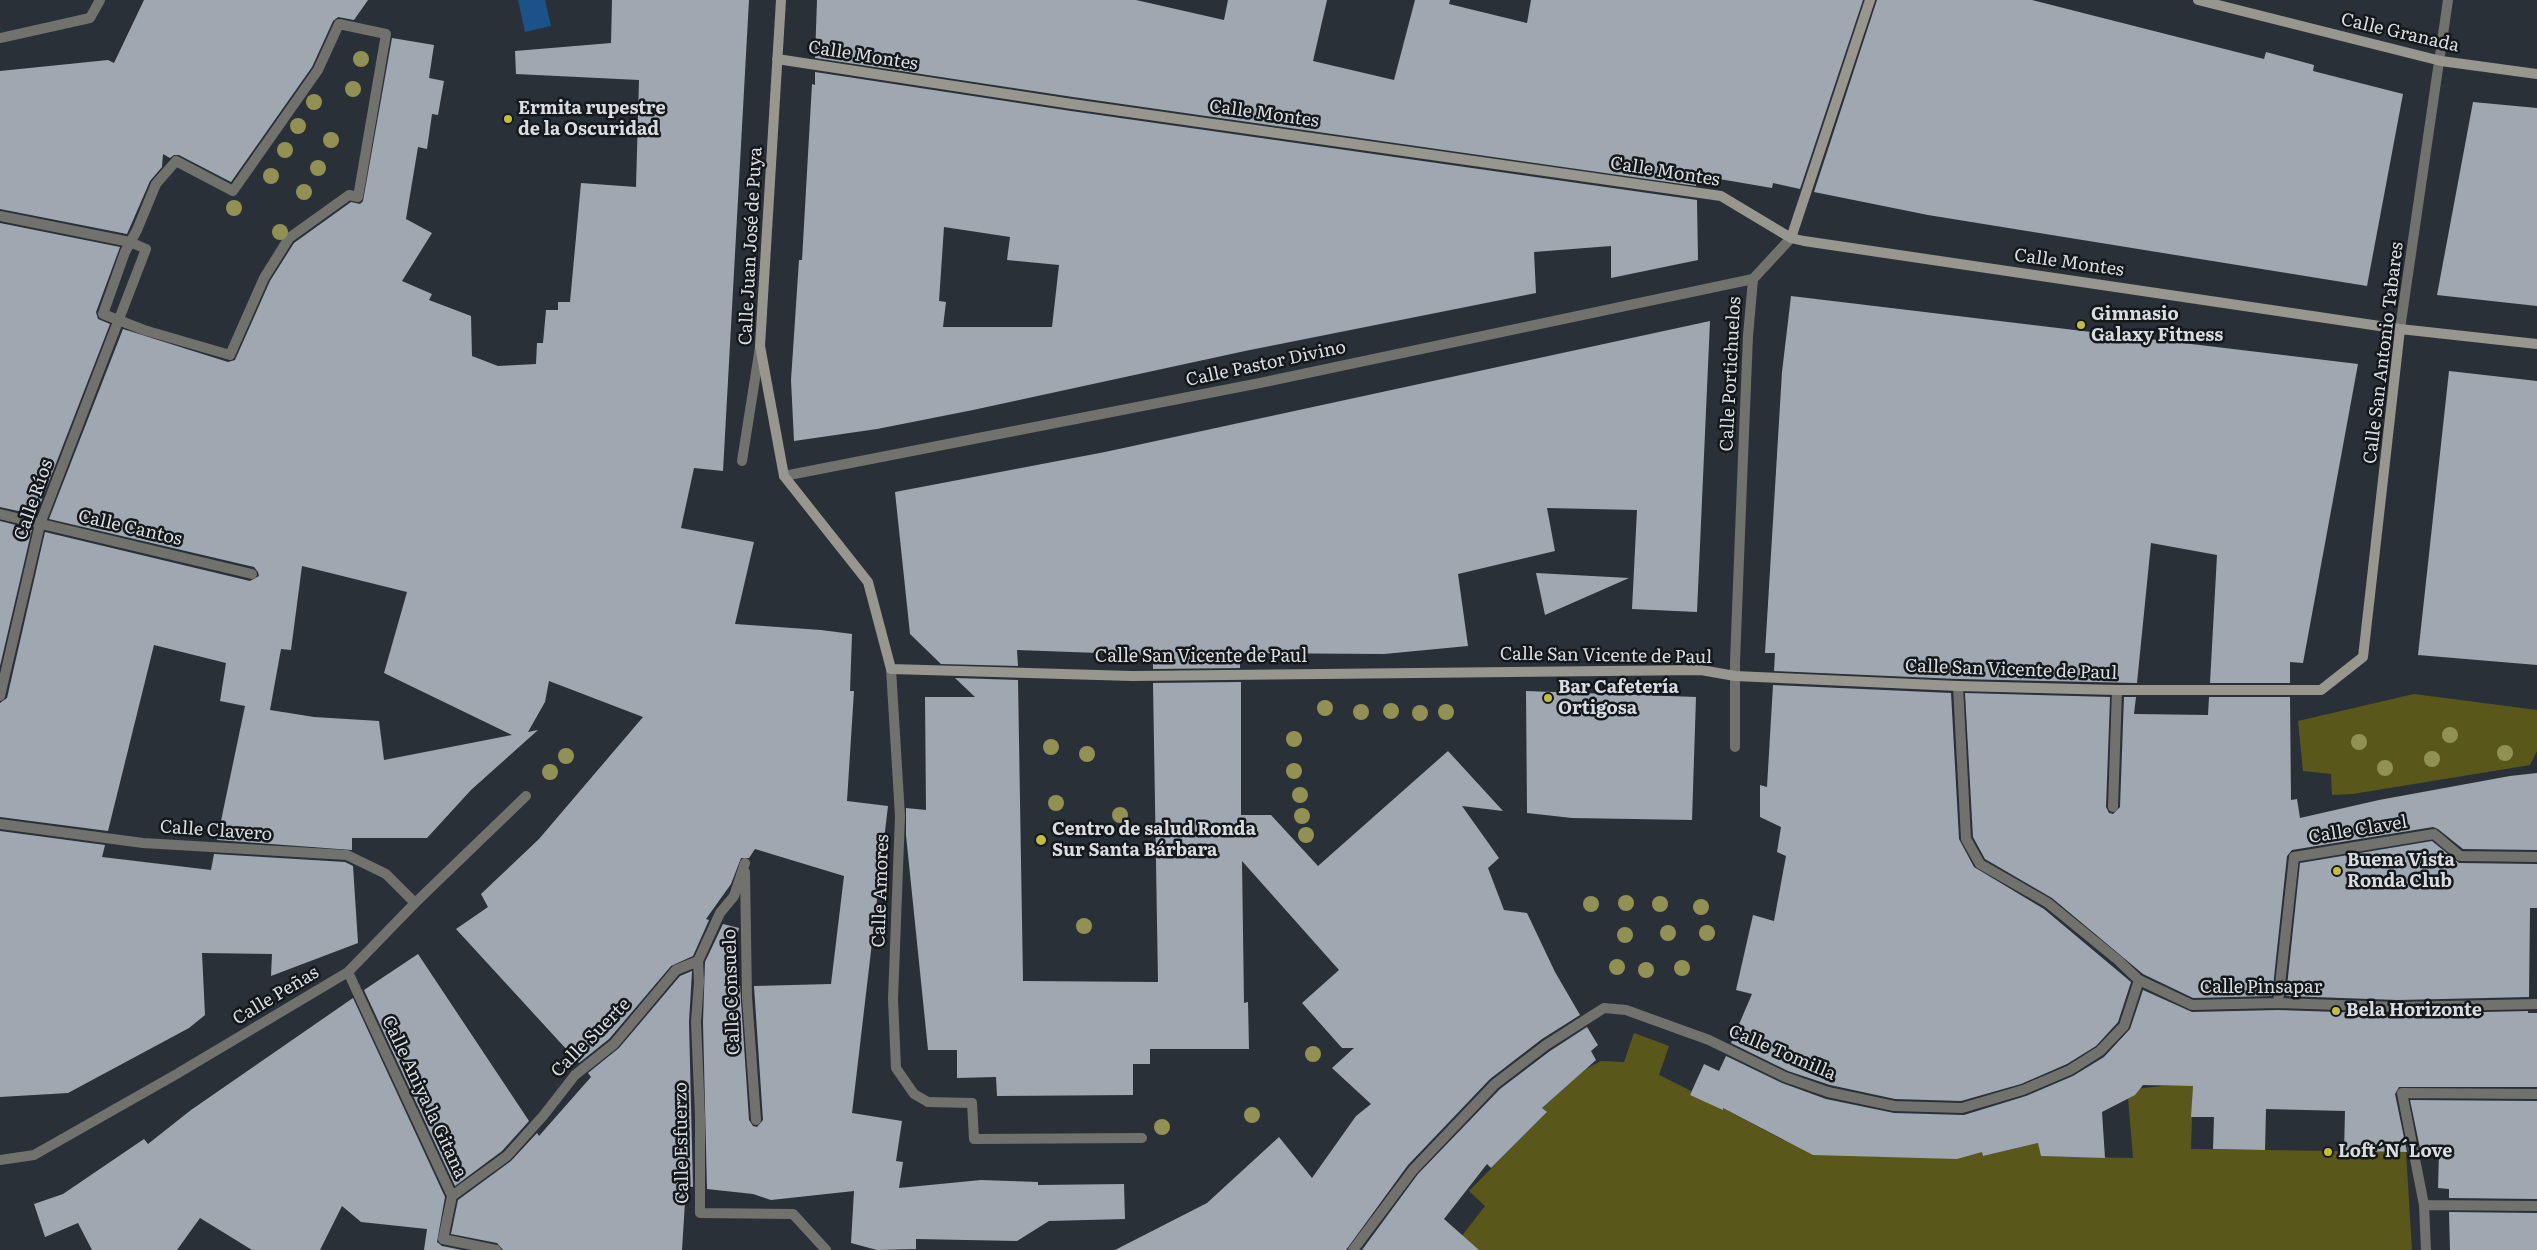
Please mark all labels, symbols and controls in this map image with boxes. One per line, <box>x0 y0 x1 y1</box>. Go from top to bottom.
street label: Calle Granada <box>2339 9 2461 57</box>
street label: Calle Montes <box>807 37 919 75</box>
street label: Calle Montes <box>1208 96 1320 132</box>
place label: Ermita rupestre de la Oscuridad <box>518 98 666 140</box>
marker: Ermita rupestre de la Oscuridad <box>502 113 514 125</box>
street label: Calle Juan José de Puya <box>735 146 767 346</box>
street label: Calle Montes <box>1609 153 1721 191</box>
street label: Calle San Antonio Tabares <box>2360 241 2408 465</box>
street label: Calle Montes <box>2013 245 2125 281</box>
street label: Calle Portichuelos <box>1716 296 1746 452</box>
place label: Gimnasio Galaxy Fitness <box>2091 304 2223 346</box>
marker: Gimnasio Galaxy Fitness <box>2075 319 2087 331</box>
street label: Calle Pastor Divino <box>1184 336 1348 392</box>
street label: Calle Ríos <box>10 457 58 543</box>
street label: Calle Cantos <box>76 506 184 550</box>
street label: Calle San Vicente de Paul <box>1500 643 1712 669</box>
street label: Calle San Vicente de Paul <box>1095 646 1307 668</box>
street label: Calle San Vicente de Paul <box>1904 655 2118 685</box>
place label: Bar Cafetería Ortigosa <box>1558 677 1679 720</box>
marker: Bar Cafetería Ortigosa <box>1542 692 1554 704</box>
street label: Calle Clavel <box>2307 812 2409 848</box>
street label: Calle Clavero <box>159 816 273 846</box>
place label: Centro de salud Ronda Sur Santa Bárbara <box>1052 819 1256 862</box>
marker: Centro de salud Ronda Sur Santa Bárbara <box>1034 833 1048 847</box>
street label: Calle Amores <box>868 834 894 948</box>
place label: Buena Vista Ronda Club <box>2347 850 2455 892</box>
marker: Buena Vista Ronda Club <box>2331 865 2343 877</box>
street label: Calle Consuelo <box>719 928 745 1056</box>
street label: Calle Peñas <box>229 962 323 1030</box>
street label: Calle Pinsapar <box>2200 977 2322 999</box>
street label: Calle Suerte <box>547 994 635 1082</box>
place label: Bela Horizonte <box>2346 1000 2482 1022</box>
marker: Bela Horizonte <box>2330 1005 2342 1017</box>
street label: Calle Aniya la Gitana <box>377 1012 471 1182</box>
street label: Calle Tomilla <box>1725 1021 1839 1085</box>
street label: Calle Esfuerzo <box>670 1082 694 1204</box>
place label: Loft´N´Love <box>2338 1141 2452 1163</box>
marker: Loft´N´Love <box>2322 1146 2334 1158</box>

